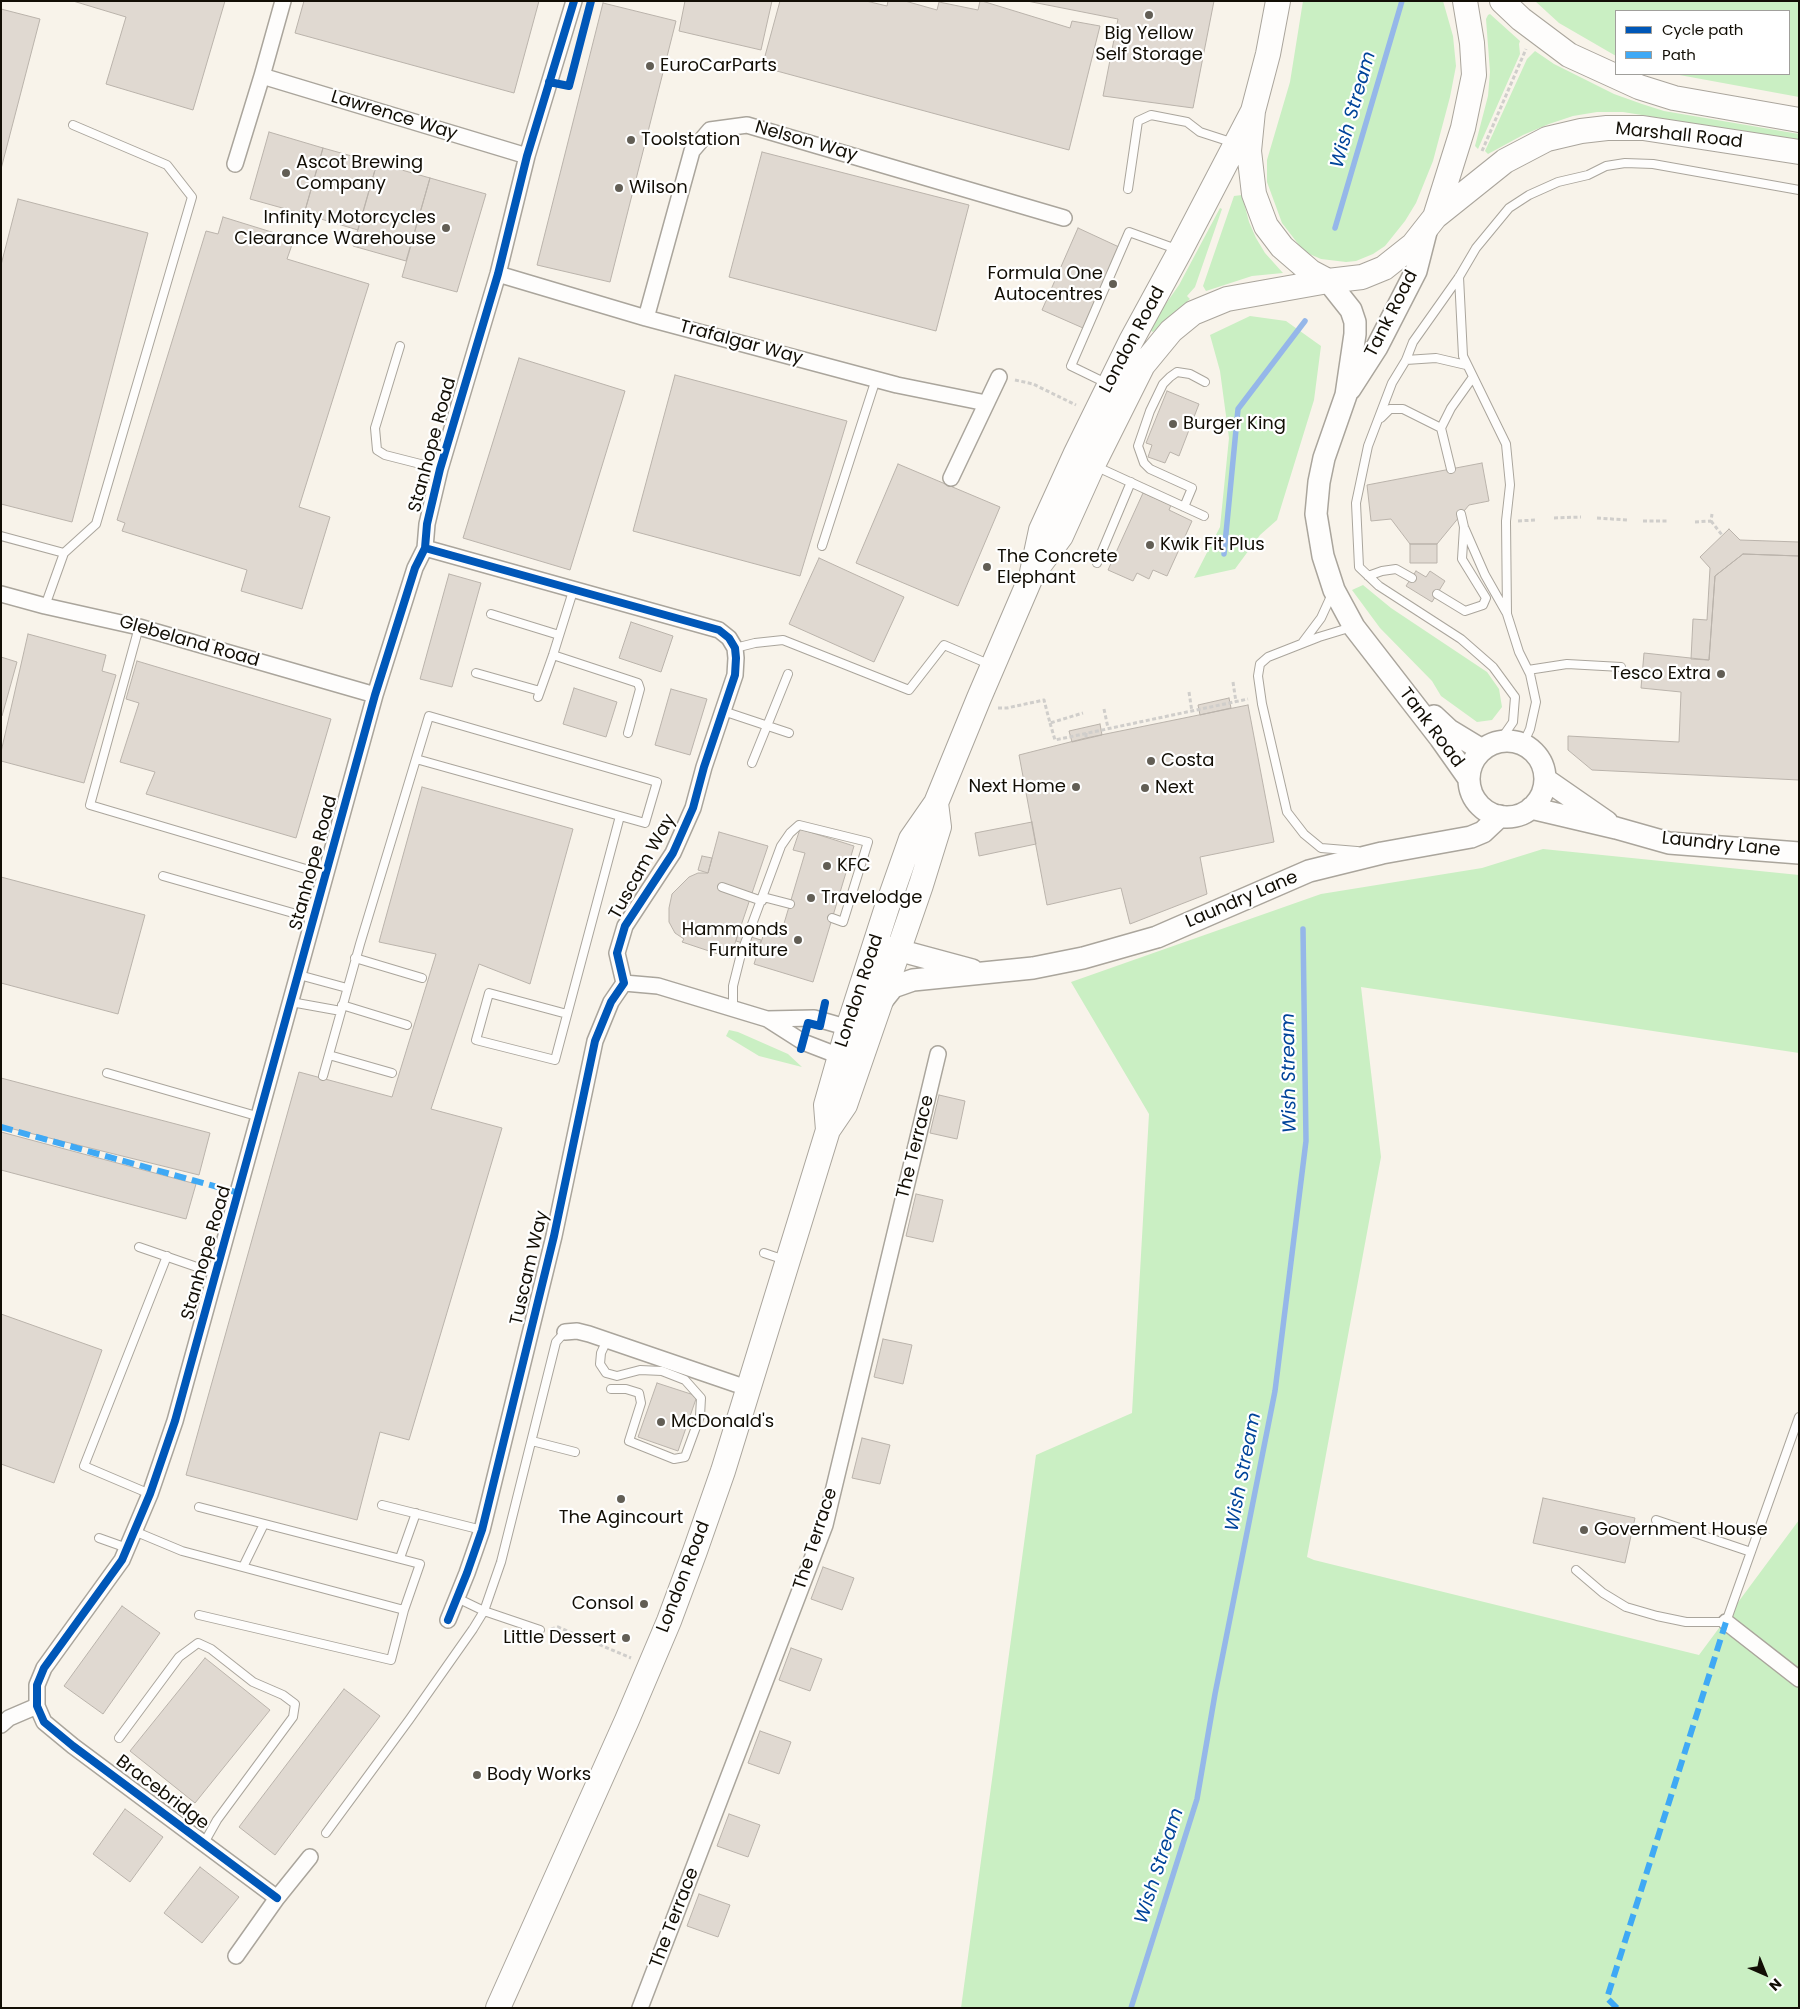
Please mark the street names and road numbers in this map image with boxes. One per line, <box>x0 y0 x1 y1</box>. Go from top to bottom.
street label: Lawrence Way <box>328 87 460 145</box>
street label: Nelson Way <box>752 117 860 167</box>
street label: Marshall Road <box>1614 119 1744 153</box>
street label: Tank Road <box>1361 267 1423 361</box>
street label: London Road <box>1096 283 1170 397</box>
street label: Trafalgar Way <box>677 316 805 370</box>
street label: Stanhope Road <box>405 375 461 515</box>
street label: Glebeland Road <box>116 612 262 672</box>
street label: Tank Road <box>1394 684 1468 772</box>
street label: Stanhope Road <box>286 793 342 933</box>
street label: Tuscam Way <box>605 811 681 923</box>
street label: Laundry Lane <box>1660 828 1782 862</box>
street label: Laundry Lane <box>1183 867 1301 933</box>
street label: London Road <box>832 932 888 1050</box>
street label: The Terrace <box>893 1093 939 1201</box>
street label: Stanhope Road <box>177 1183 237 1323</box>
street label: Tuscam Way <box>506 1209 554 1327</box>
street label: The Terrace <box>789 1485 843 1593</box>
street label: London Road <box>653 1518 715 1636</box>
street label: Bracebridge <box>111 1751 213 1835</box>
street label: The Terrace <box>646 1865 704 1971</box>

